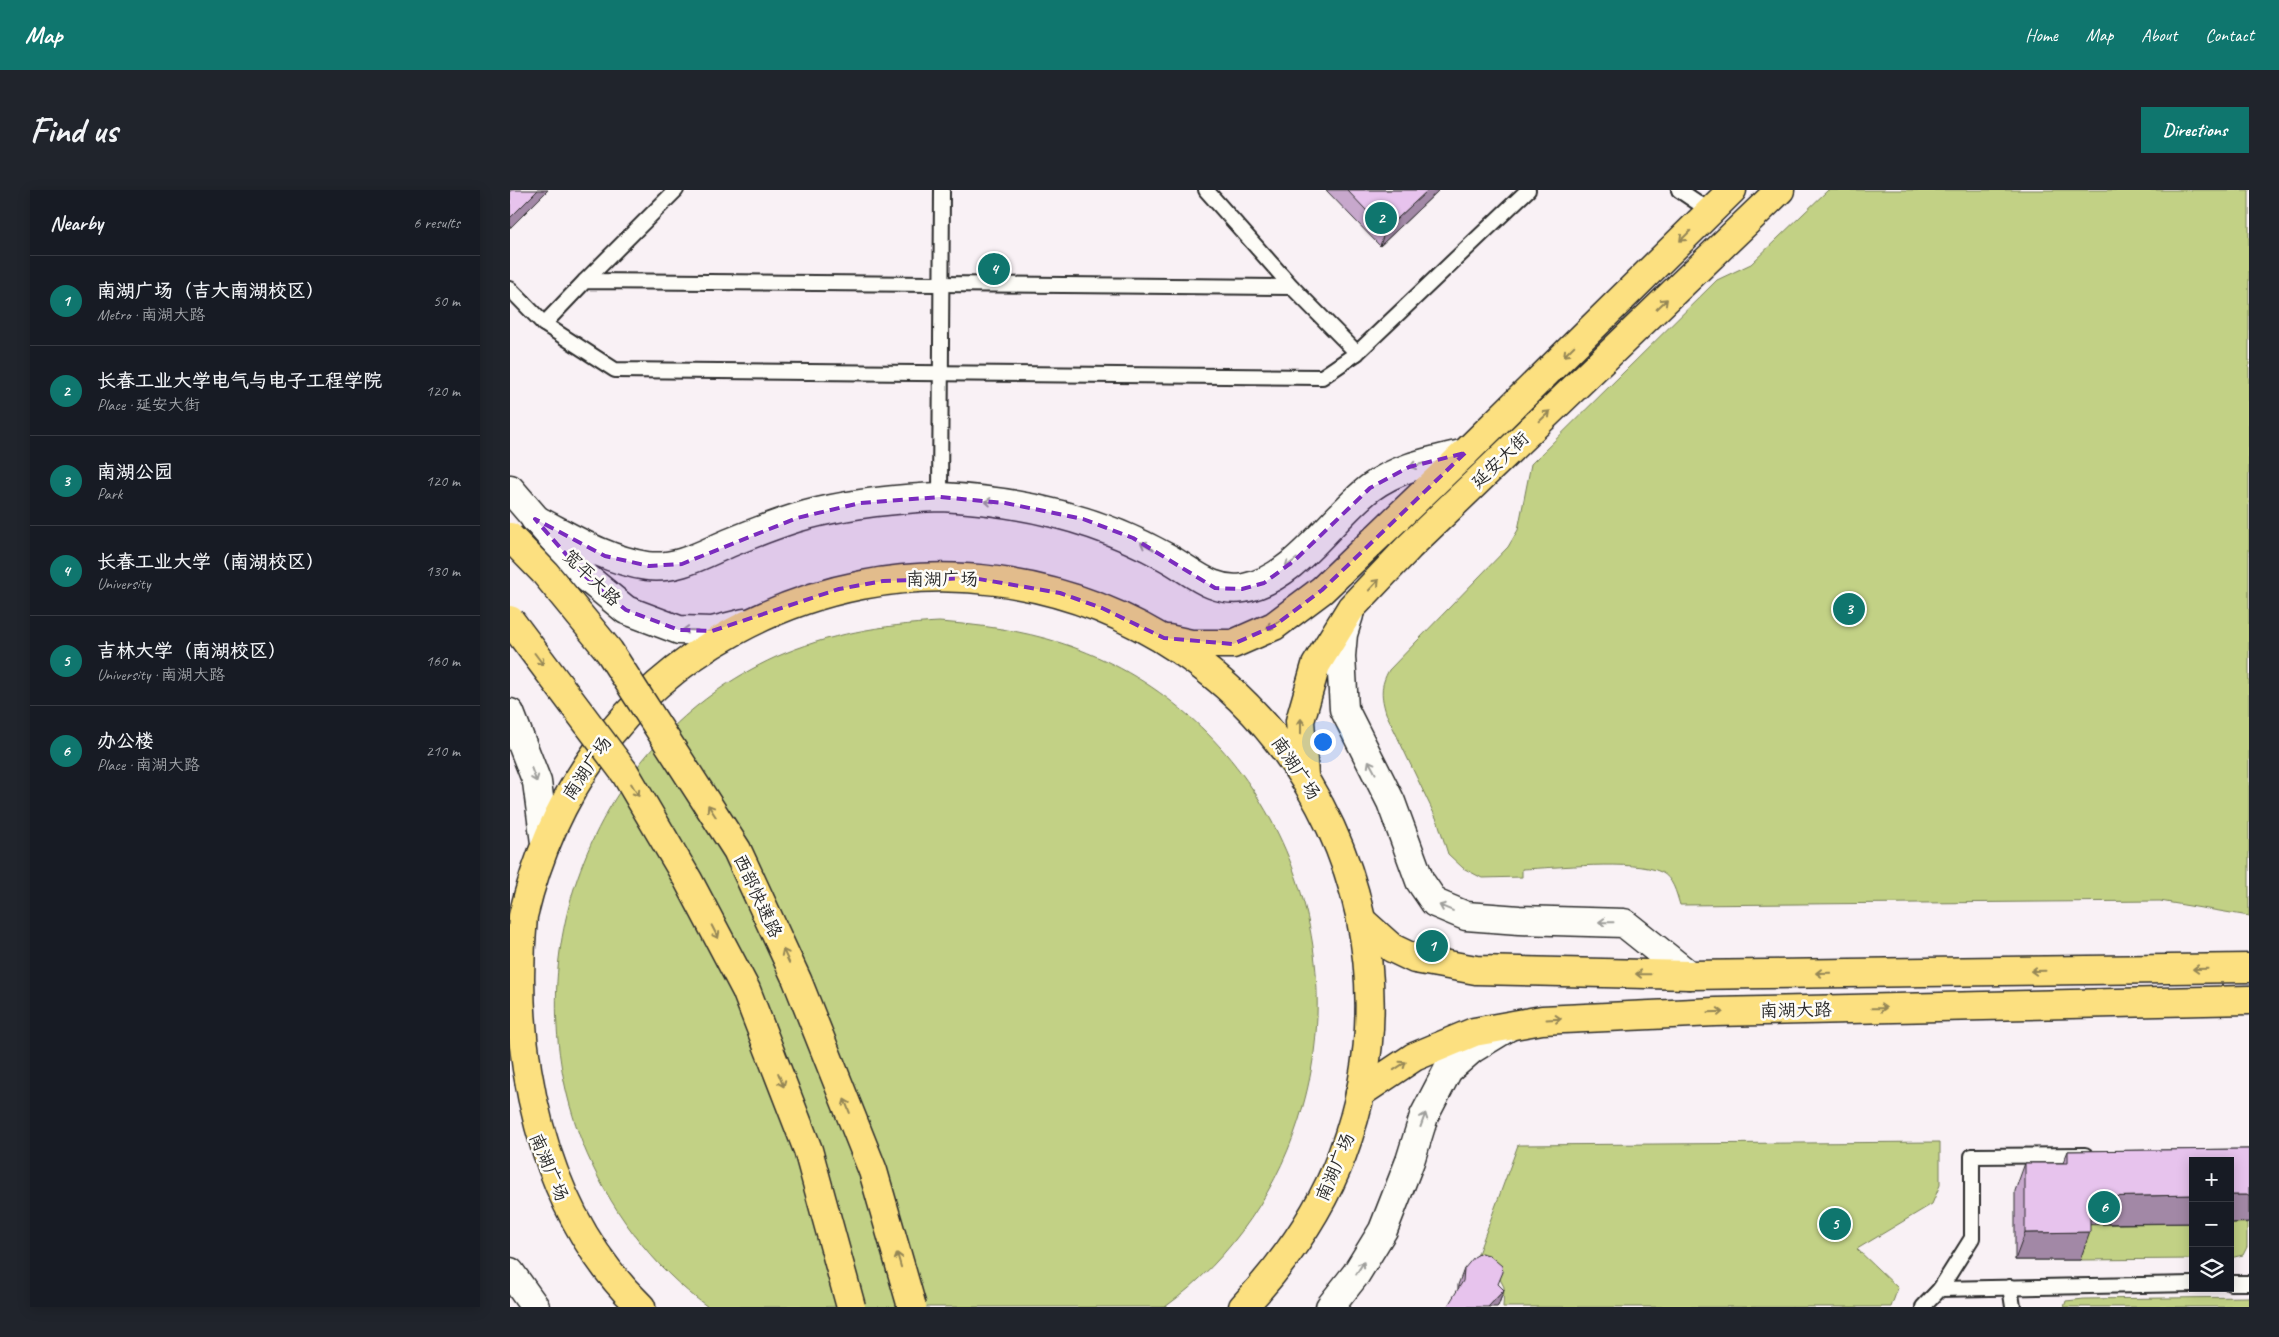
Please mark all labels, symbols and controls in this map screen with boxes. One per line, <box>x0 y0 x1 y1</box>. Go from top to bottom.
text: Map <box>25 20 62 50</box>
text: Home <box>2025 24 2058 46</box>
text: Map <box>2086 24 2113 46</box>
text: About <box>2141 24 2177 46</box>
text: Contact <box>2205 24 2254 46</box>
button: Directions <box>2141 107 2249 153</box>
text: Find us <box>30 108 117 153</box>
pin: 2 <box>1365 199 1397 237</box>
text: Nearby <box>50 210 103 236</box>
text: 6 results <box>413 213 460 233</box>
one-way arrow <box>1679 230 1691 243</box>
pin: 4 <box>978 250 1010 288</box>
text: 南湖广场（吉大南湖校区） <box>97 279 325 303</box>
text: 1 <box>62 291 70 311</box>
text: 50 m <box>433 291 460 311</box>
one-way arrow <box>1656 298 1669 310</box>
text: Metro · 南湖大路 <box>97 305 205 325</box>
one-way arrow <box>1564 344 1576 356</box>
text: 长春工业大学电气与电子工程学院 <box>97 369 382 393</box>
text: 2 <box>62 381 70 401</box>
text: 120 m <box>426 381 460 401</box>
text: Place · 延安大街 <box>97 395 200 415</box>
one-way arrow <box>1539 410 1552 422</box>
street label: 延安大街 <box>1466 427 1534 493</box>
text: 南湖公园 <box>97 460 173 484</box>
one-way arrow <box>1410 461 1426 470</box>
text: 3 <box>62 471 70 491</box>
text: 120 m <box>426 471 460 491</box>
text: Park <box>97 484 122 504</box>
one-way arrow <box>984 497 1000 506</box>
one-way arrow <box>1140 541 1155 550</box>
street label: 宽平大路 <box>558 545 626 611</box>
text: 长春工业大学（南湖校区） <box>97 550 325 574</box>
one-way arrow <box>1284 558 1298 568</box>
text: 4 <box>62 561 70 581</box>
text: 130 m <box>426 561 460 581</box>
street label: 南湖广场 <box>906 568 978 590</box>
text: University <box>97 574 150 594</box>
one-way arrow <box>1368 579 1380 591</box>
pin: 3 <box>1833 590 1865 628</box>
one-way arrow <box>1266 621 1280 631</box>
one-way arrow <box>682 626 698 635</box>
text: 吉林大学（南湖校区） <box>97 639 287 663</box>
text: 5 <box>63 651 69 671</box>
text: 160 m <box>426 651 460 671</box>
one-way arrow <box>534 652 545 665</box>
text: University · 南湖大路 <box>97 665 225 685</box>
one-way arrow <box>1296 719 1306 735</box>
text: 办公楼 <box>97 729 154 753</box>
your location <box>1310 729 1336 755</box>
street label: 南湖广场 <box>558 732 616 804</box>
street label: 南湖广场 <box>1267 732 1325 804</box>
text: 6 <box>62 741 70 761</box>
text: 210 m <box>426 741 460 761</box>
text: Place · 南湖大路 <box>97 755 200 775</box>
one-way arrow <box>1367 760 1376 775</box>
one-way arrow <box>530 766 539 782</box>
one-way arrow <box>631 783 641 797</box>
one-way arrow <box>707 805 717 819</box>
street label: 西部快速路 <box>729 851 787 941</box>
one-way arrow <box>1439 902 1454 912</box>
one-way arrow <box>1599 918 1615 927</box>
one-way arrow <box>710 924 720 939</box>
pin: 1 <box>1416 927 1448 965</box>
one-way arrow <box>781 949 790 964</box>
one-way arrow <box>2193 964 2209 974</box>
one-way arrow <box>2030 966 2046 976</box>
one-way arrow <box>1815 968 1832 978</box>
one-way arrow <box>1635 969 1652 979</box>
street label: 南湖大路 <box>1760 998 1832 1022</box>
one-way arrow <box>1870 1004 1886 1013</box>
one-way arrow <box>1708 1007 1724 1017</box>
one-way arrow <box>1546 1015 1562 1024</box>
one-way arrow <box>1393 1061 1407 1071</box>
one-way arrow <box>777 1072 786 1087</box>
one-way arrow <box>842 1099 852 1114</box>
one-way arrow <box>1419 1113 1428 1128</box>
street label: 南湖广场 <box>525 1130 573 1204</box>
street label: 南湖广场 <box>1311 1130 1359 1204</box>
map controls <box>2189 1157 2234 1292</box>
button: + <box>2189 1157 2234 1202</box>
pin: 6 <box>2088 1188 2120 1226</box>
button: − <box>2189 1202 2234 1247</box>
pin: 5 <box>1819 1205 1851 1243</box>
button: layers <box>2189 1247 2234 1292</box>
one-way arrow <box>893 1253 903 1269</box>
one-way arrow <box>1355 1262 1365 1276</box>

